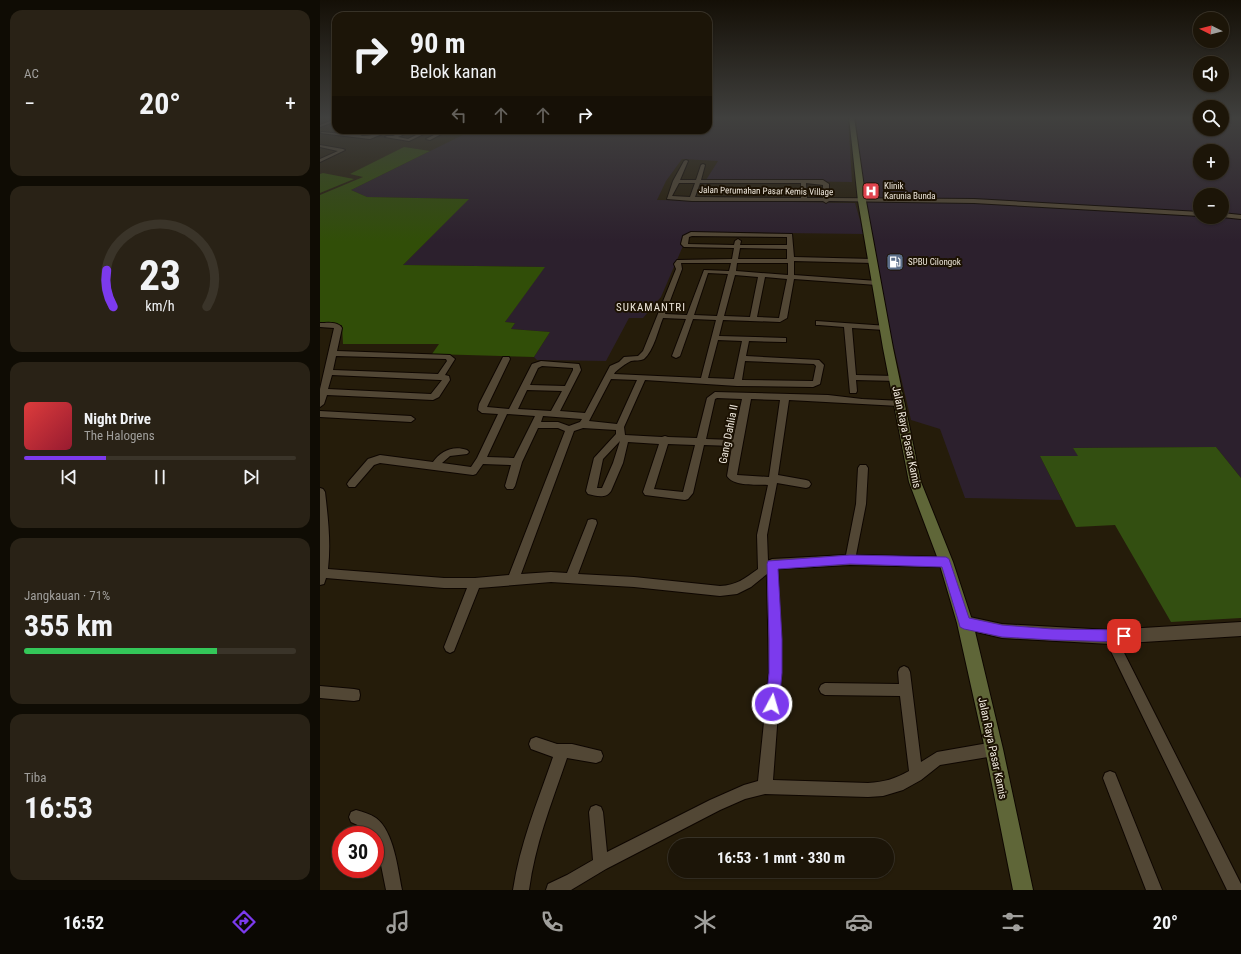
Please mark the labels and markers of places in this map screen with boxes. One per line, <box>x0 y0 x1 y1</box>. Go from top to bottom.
hospital icon: Klinik Karunia Bunda <box>861 181 881 201</box>
place label: Klinik Karunia Bunda <box>884 181 936 201</box>
fuel station icon: SPBU Cilongok <box>885 252 905 272</box>
place label: SPBU Cilongok <box>908 257 961 267</box>
pin <box>1107 619 1141 653</box>

